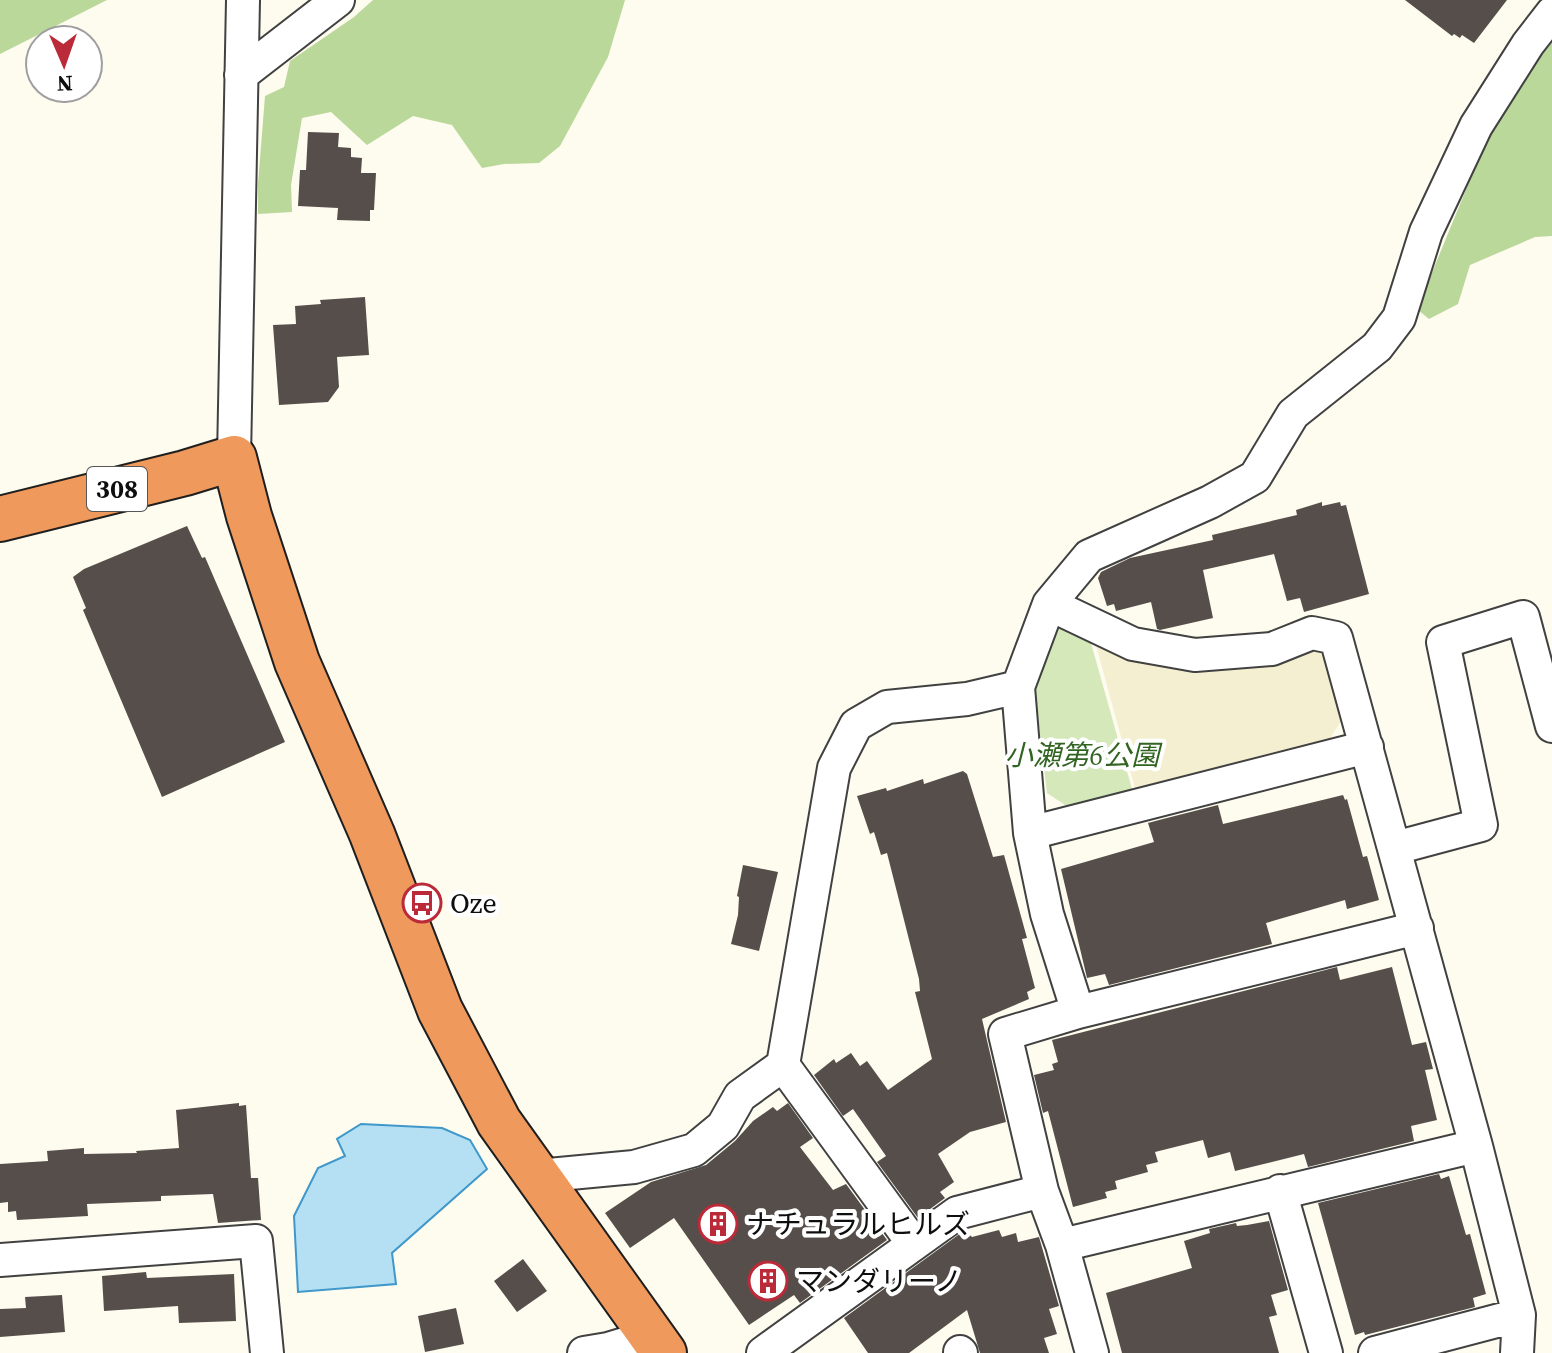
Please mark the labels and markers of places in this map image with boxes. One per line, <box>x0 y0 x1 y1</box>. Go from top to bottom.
bus stop icon: Oze <box>401 882 443 924</box>
place label: Oze <box>450 884 497 922</box>
building icon: ナチュラルヒルズ <box>697 1203 739 1245</box>
place label: ナチュラルヒルズ <box>746 1205 970 1243</box>
building icon: マンダリーノ <box>747 1260 789 1302</box>
place label: マンダリーノ <box>796 1262 962 1300</box>

